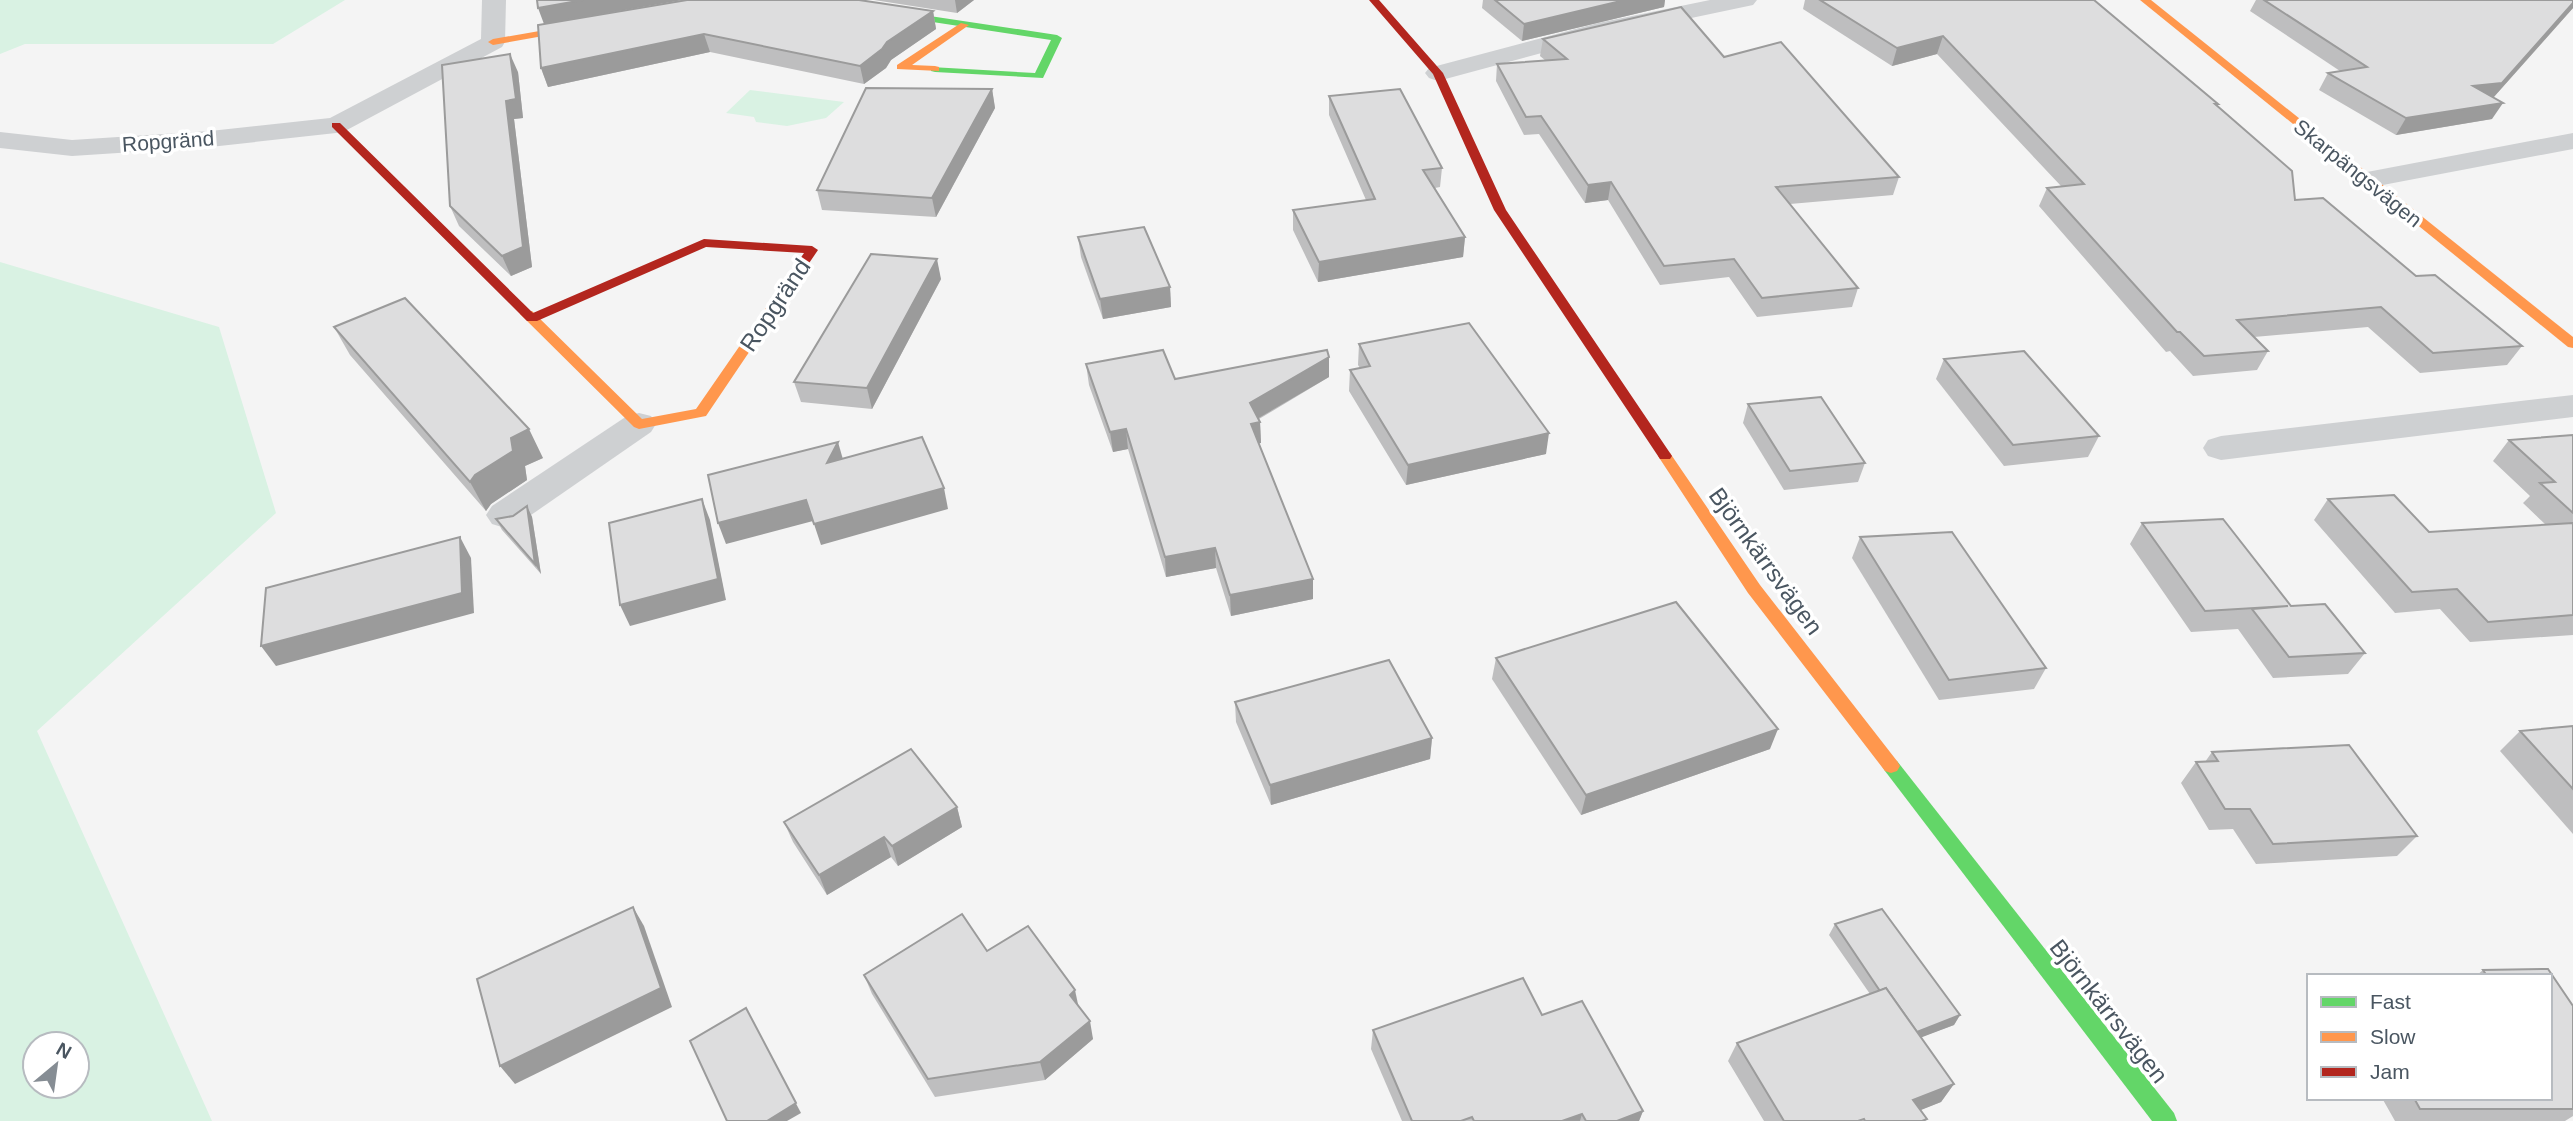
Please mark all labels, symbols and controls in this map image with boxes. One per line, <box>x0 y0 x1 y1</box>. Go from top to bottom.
street label: Skarpängsvägen <box>2290 114 2426 232</box>
street label: Ropgränd <box>121 126 215 156</box>
street label: Ropgränd <box>734 254 816 356</box>
street label: Björnkärrsvägen <box>1704 482 1828 640</box>
street label: Björnkärrsvägen <box>2045 934 2173 1088</box>
legend <box>2307 974 2552 1100</box>
text: Fast <box>2370 990 2411 1013</box>
text: Slow <box>2370 1025 2416 1048</box>
north arrow <box>21 1030 91 1100</box>
text: N <box>53 1038 75 1063</box>
text: Jam <box>2370 1060 2410 1083</box>

